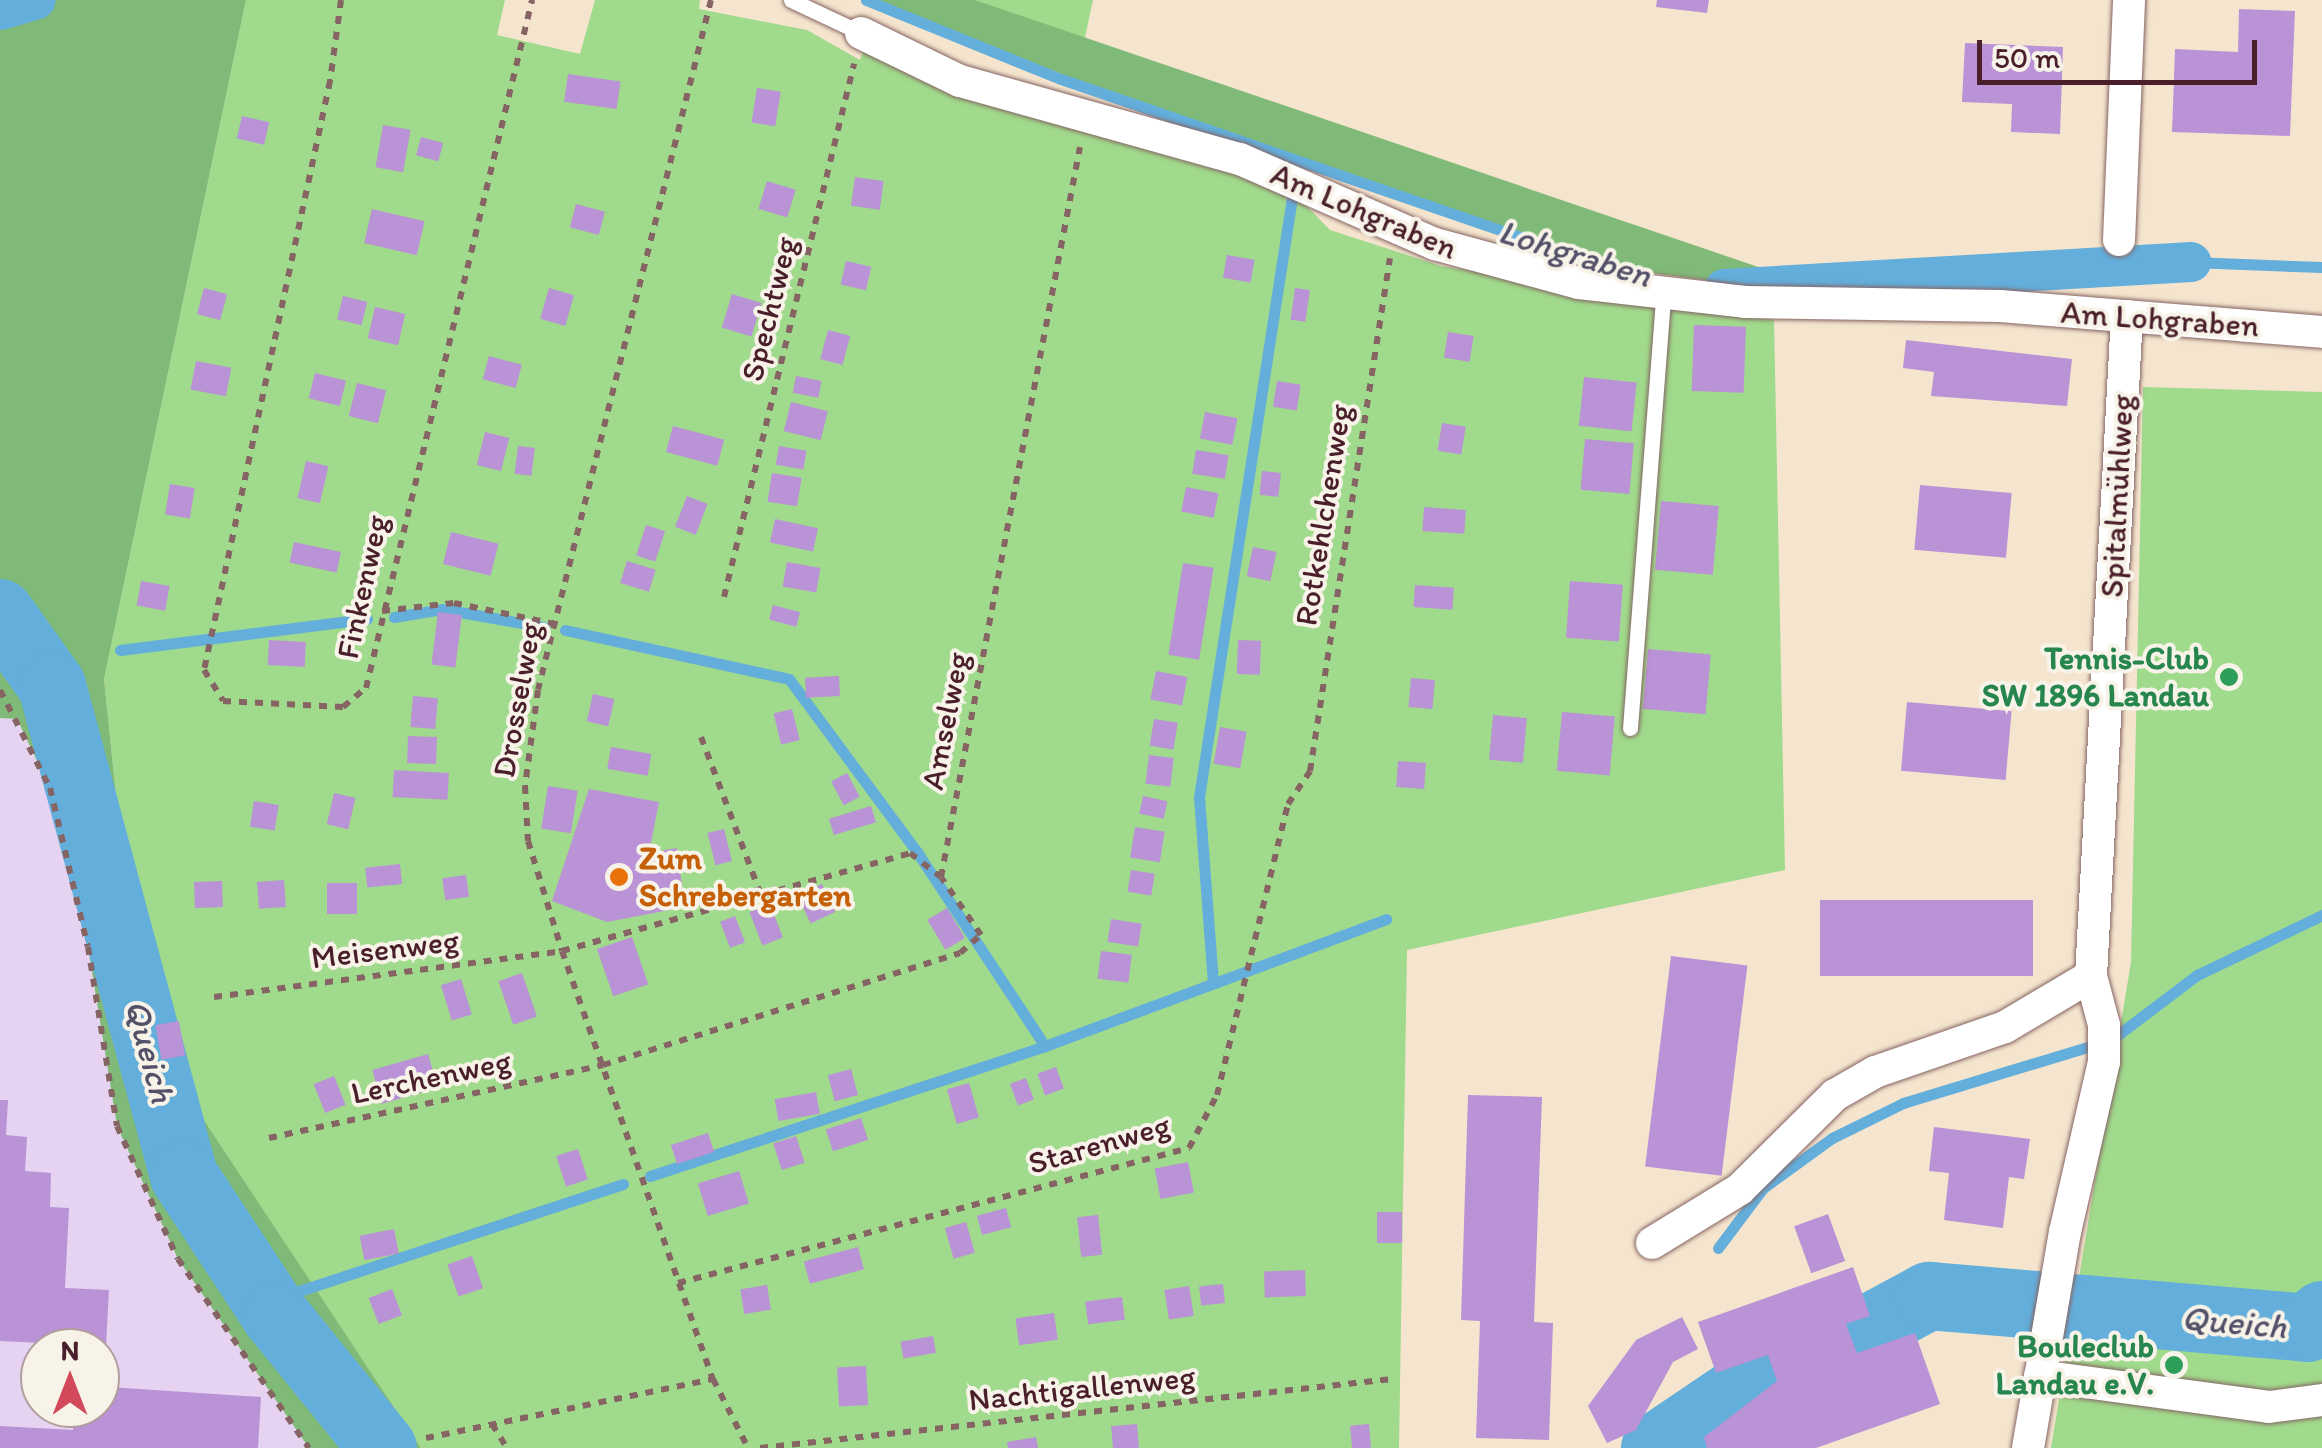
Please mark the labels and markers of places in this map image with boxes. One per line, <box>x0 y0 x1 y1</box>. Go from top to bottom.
place label: Tennis-Club SW 1896 Landau <box>1982 640 2209 715</box>
marker: Tennis-Club SW 1896 Landau <box>2218 666 2240 688</box>
place label: Zum Schrebergarten <box>639 840 851 915</box>
marker: Zum Schrebergarten <box>608 866 630 888</box>
place label: Bouleclub Landau e.V. <box>1995 1328 2154 1403</box>
marker: Bouleclub Landau e.V. <box>2163 1354 2185 1376</box>

